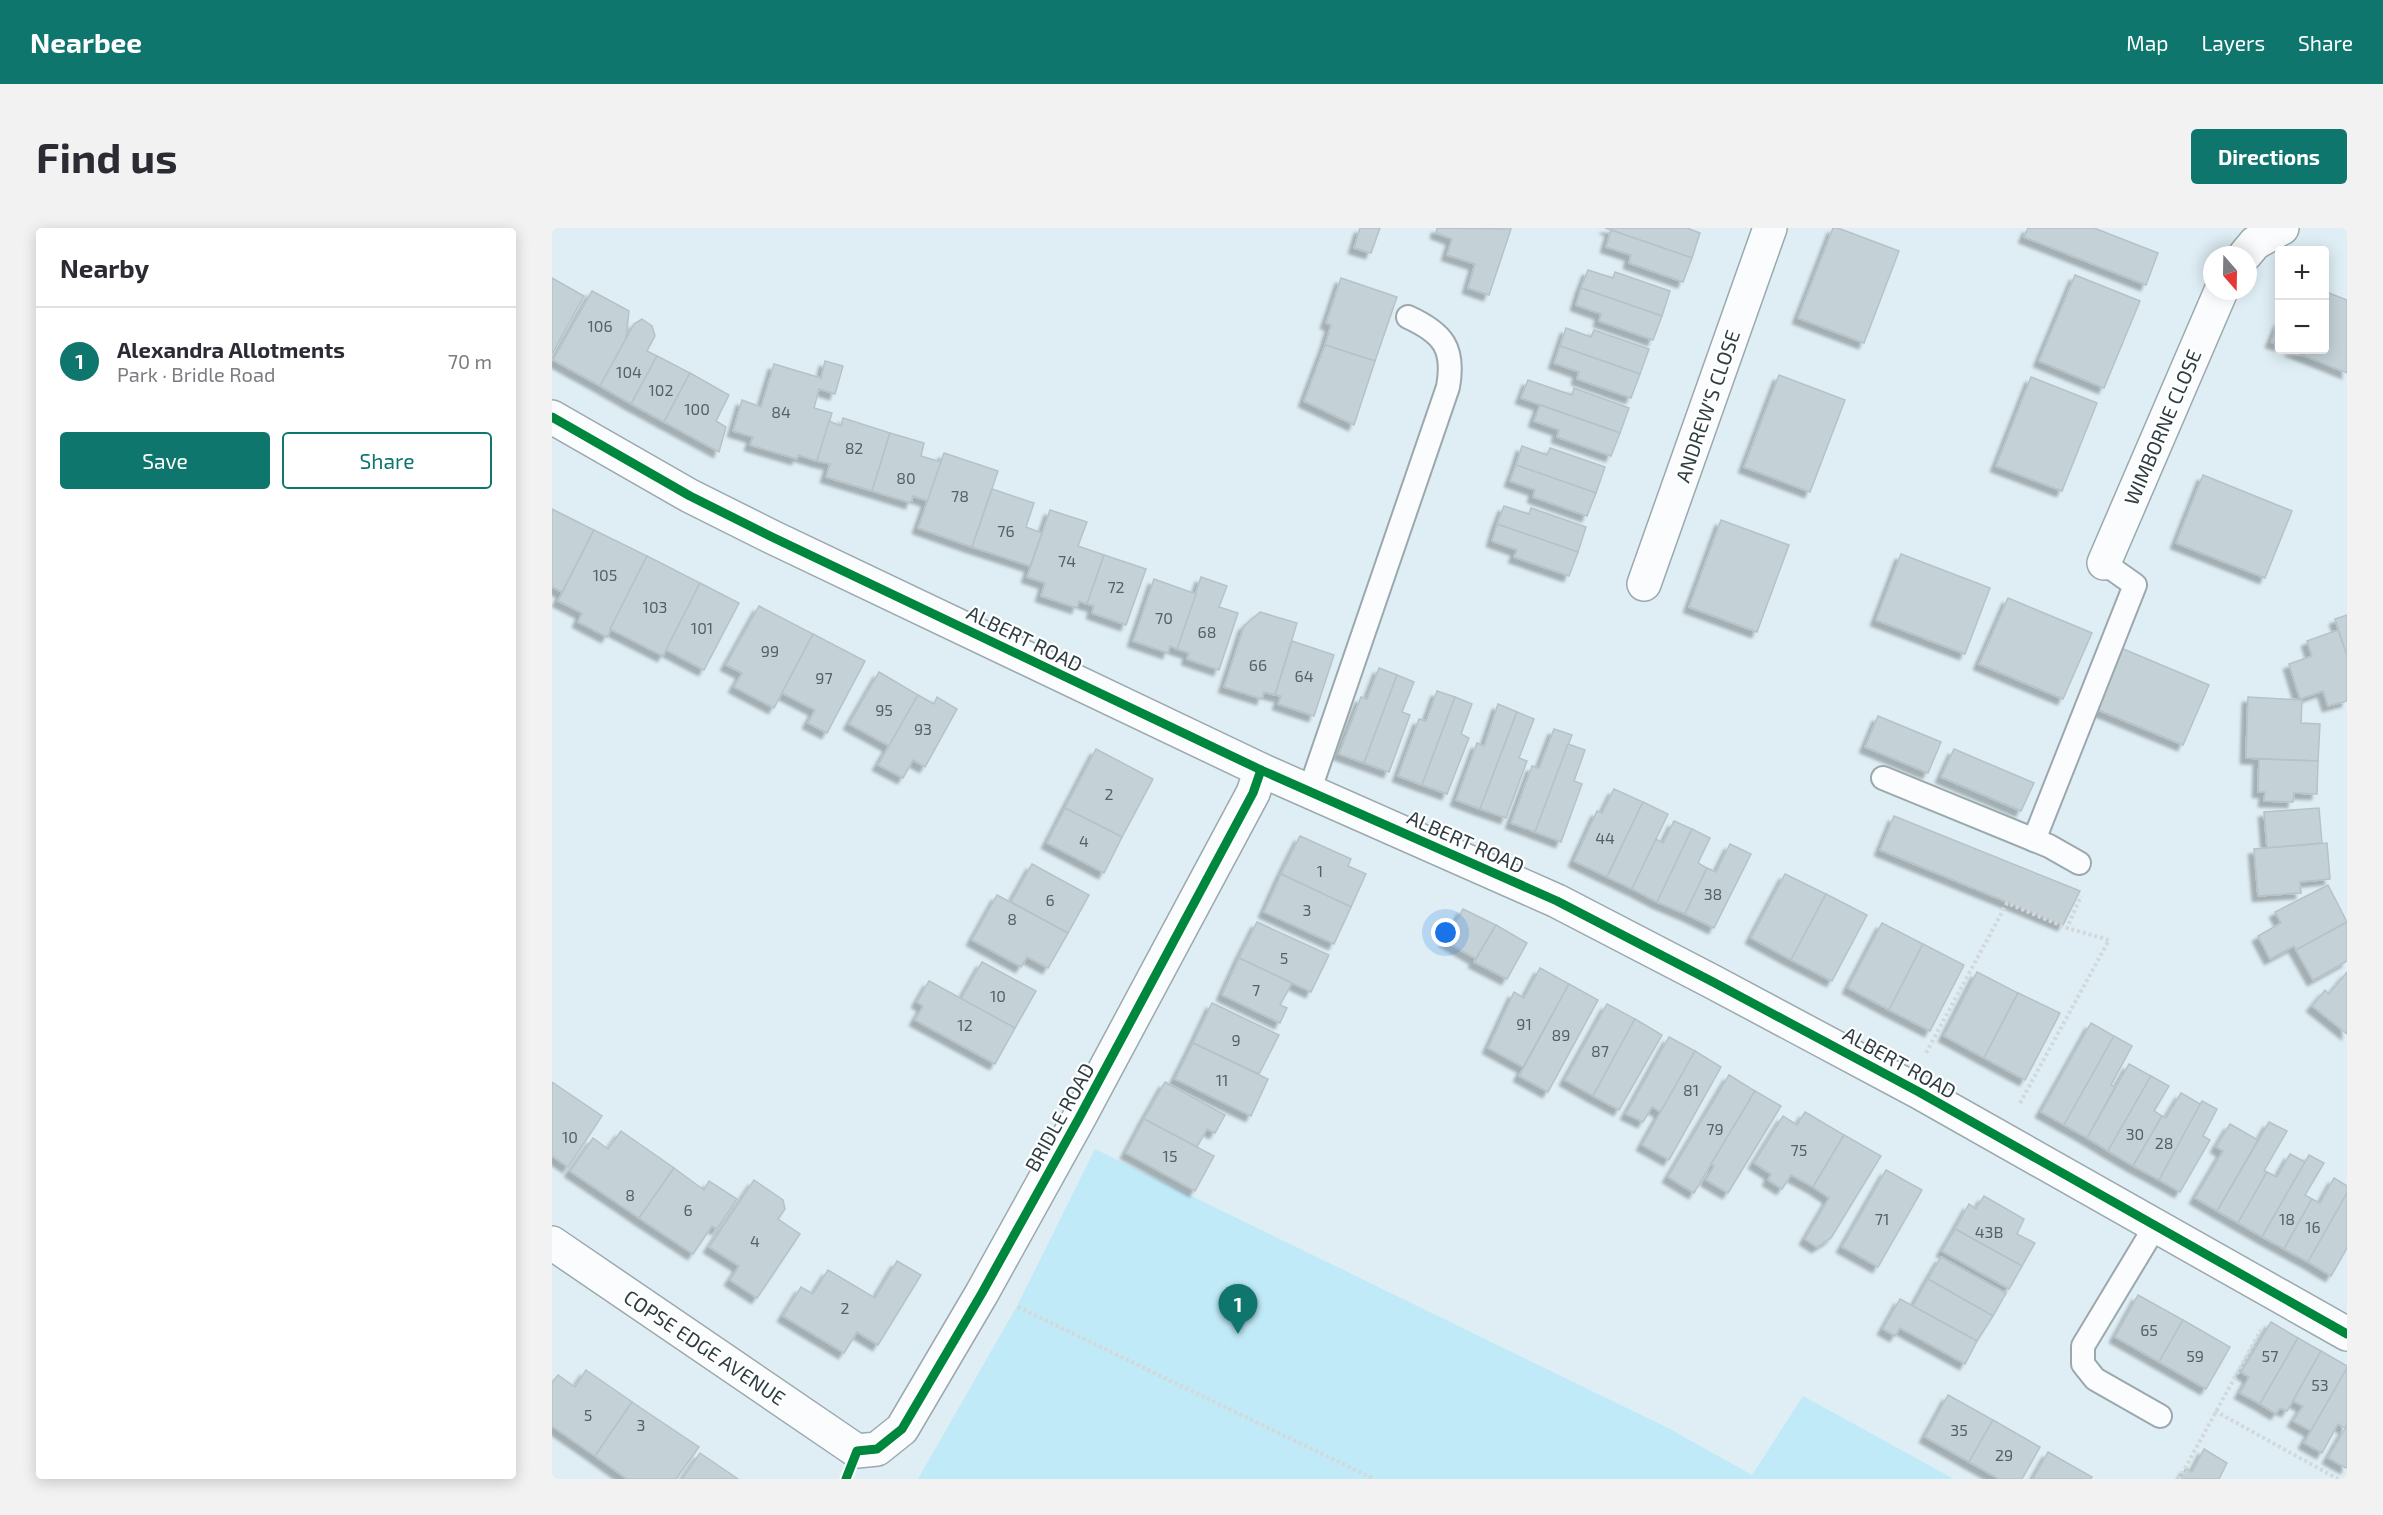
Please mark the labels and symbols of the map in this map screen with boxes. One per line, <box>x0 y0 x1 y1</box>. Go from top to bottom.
north arrow <box>2203 246 2257 300</box>
house number: 106 <box>587 316 613 335</box>
street label: ANDREW'S CLOSE <box>1670 327 1744 485</box>
street label: WIMBORNE CLOSE <box>2118 346 2206 508</box>
house number: 104 <box>616 362 642 381</box>
house number: 102 <box>648 380 674 399</box>
house number: 100 <box>684 399 710 418</box>
house number: 84 <box>771 402 791 421</box>
house number: 82 <box>845 438 863 457</box>
house number: 80 <box>896 468 916 487</box>
house number: 78 <box>951 486 969 505</box>
house number: 76 <box>997 521 1015 540</box>
house number: 74 <box>1058 551 1076 570</box>
house number: 105 <box>593 565 617 584</box>
house number: 72 <box>1107 577 1125 596</box>
house number: 103 <box>643 597 667 616</box>
street label: ALBERT ROAD <box>963 600 1087 676</box>
house number: 70 <box>1155 608 1173 627</box>
house number: 101 <box>691 618 713 637</box>
house number: 68 <box>1198 622 1216 641</box>
house number: 99 <box>761 641 779 660</box>
house number: 66 <box>1249 655 1267 674</box>
house number: 64 <box>1295 666 1314 685</box>
house number: 97 <box>815 668 833 687</box>
house number: 95 <box>875 700 893 719</box>
house number: 93 <box>914 719 932 738</box>
house number: 2 <box>1105 784 1114 803</box>
street label: ALBERT ROAD <box>1404 805 1528 877</box>
house number: 44 <box>1595 828 1615 847</box>
house number: 4 <box>1079 831 1089 850</box>
house number: 1 <box>1317 861 1323 880</box>
house number: 38 <box>1704 884 1722 903</box>
house number: 6 <box>1045 890 1055 909</box>
house number: 3 <box>1303 900 1311 919</box>
house number: 8 <box>1007 909 1017 928</box>
your location <box>1431 918 1460 947</box>
house number: 5 <box>1280 948 1288 967</box>
house number: 7 <box>1252 980 1260 999</box>
house number: 10 <box>990 986 1006 1005</box>
house number: 91 <box>1516 1014 1532 1033</box>
house number: 12 <box>957 1015 973 1034</box>
street label: ALBERT ROAD <box>1839 1021 1961 1103</box>
house number: 89 <box>1552 1025 1570 1044</box>
house number: 9 <box>1231 1030 1241 1049</box>
house number: 87 <box>1591 1041 1609 1060</box>
street label: BRIDLE ROAD <box>1019 1058 1099 1176</box>
house number: 11 <box>1216 1070 1228 1089</box>
house number: 81 <box>1683 1080 1699 1099</box>
house number: 79 <box>1706 1119 1724 1138</box>
house number: 30 <box>2126 1124 2144 1143</box>
house number: 10 <box>562 1127 578 1146</box>
house number: 28 <box>2155 1133 2173 1152</box>
house number: 75 <box>1791 1140 1807 1159</box>
house number: 15 <box>1163 1146 1177 1165</box>
house number: 8 <box>625 1185 635 1204</box>
house number: 6 <box>683 1200 693 1219</box>
house number: 71 <box>1875 1209 1889 1228</box>
house number: 18 <box>2279 1209 2295 1228</box>
house number: 16 <box>2305 1217 2321 1236</box>
house number: 43B <box>1975 1222 2003 1241</box>
house number: 4 <box>750 1231 760 1250</box>
street label: COPSE EDGE AVENUE <box>620 1284 790 1410</box>
pin: 1 <box>1218 1284 1258 1334</box>
house number: 2 <box>841 1298 850 1317</box>
house number: 65 <box>2140 1320 2158 1339</box>
house number: 59 <box>2186 1346 2204 1365</box>
house number: 57 <box>2262 1346 2278 1365</box>
house number: 53 <box>2311 1375 2329 1394</box>
house number: 5 <box>584 1405 592 1424</box>
house number: 3 <box>637 1415 645 1434</box>
house number: 35 <box>1950 1420 1968 1439</box>
house number: 29 <box>1995 1445 2013 1464</box>

